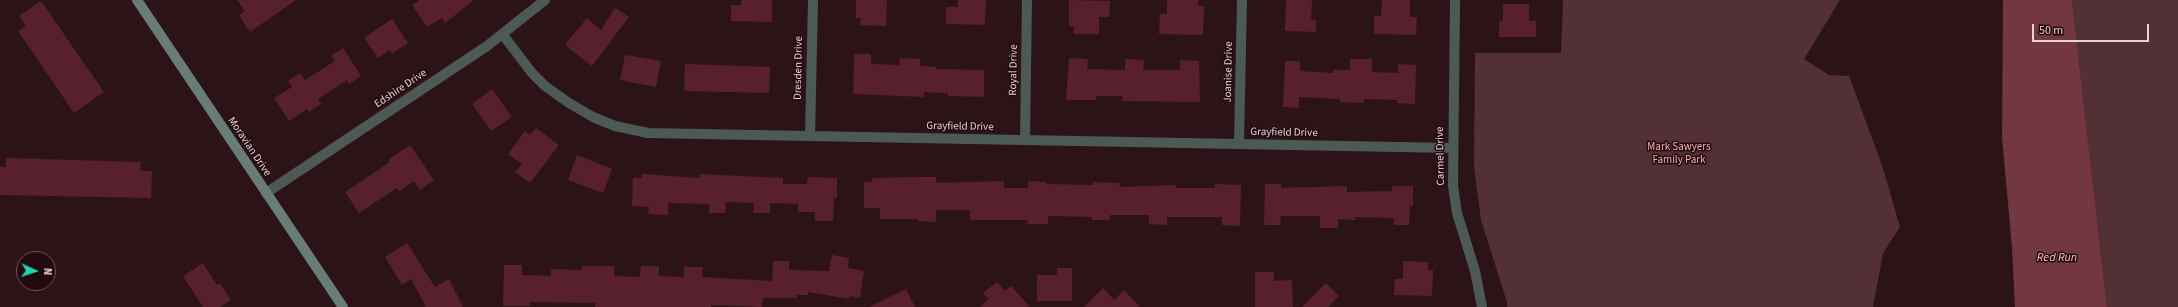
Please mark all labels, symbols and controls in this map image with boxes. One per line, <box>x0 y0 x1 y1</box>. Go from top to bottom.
scale bar <box>2034 16 2151 42</box>
text: 50 m <box>2039 22 2063 39</box>
street label: Dresden Drive <box>792 36 806 100</box>
street label: Joanise Drive <box>1222 41 1236 103</box>
street label: Royal Drive <box>1007 44 1021 96</box>
street label: Edshire Drive <box>372 67 430 111</box>
street label: Moravian Drive <box>224 115 274 179</box>
street label: Grayfield Drive <box>926 120 994 134</box>
street label: Grayfield Drive <box>1250 126 1318 140</box>
street label: Carmel Drive <box>1434 126 1448 186</box>
park label: Mark Sawyers Family Park <box>1647 141 1711 167</box>
north arrow <box>16 251 56 291</box>
water label: Red Run <box>2037 251 2077 265</box>
text: N <box>40 268 55 276</box>

